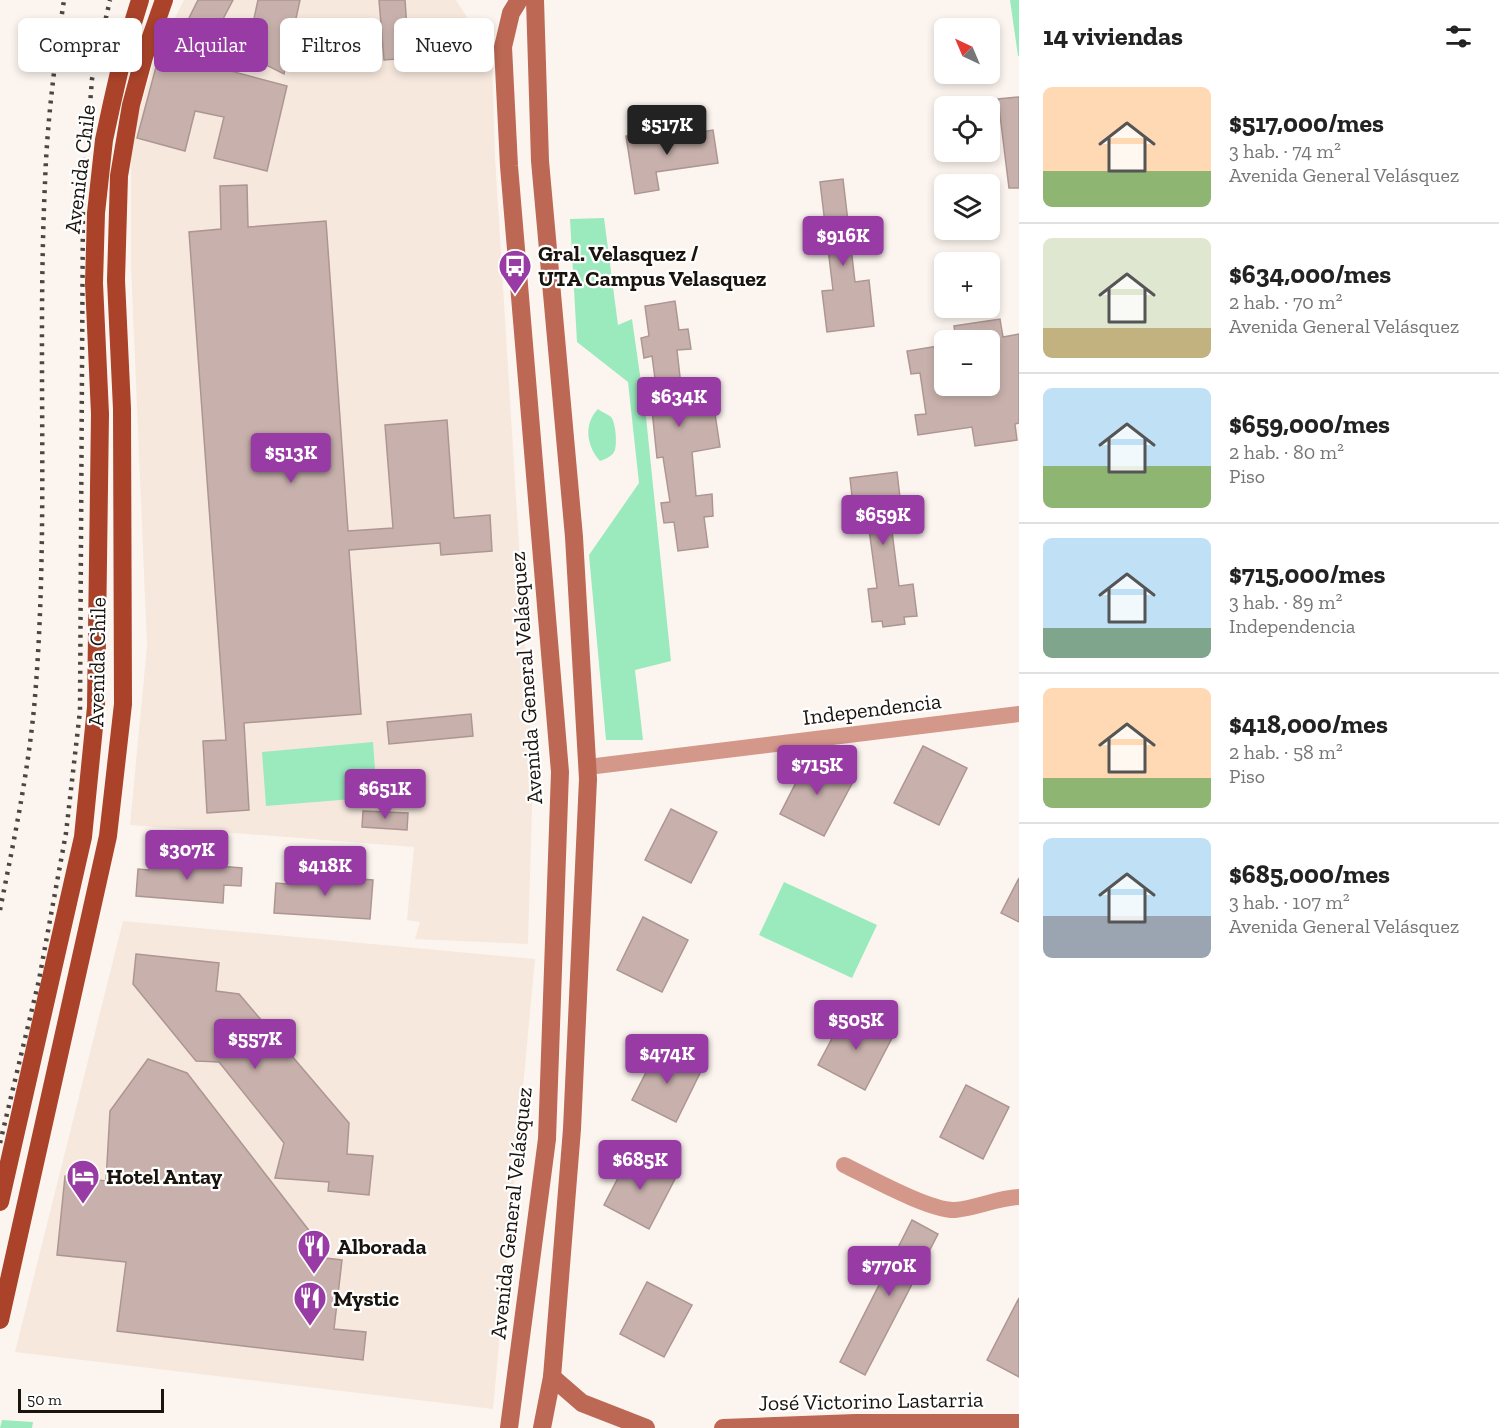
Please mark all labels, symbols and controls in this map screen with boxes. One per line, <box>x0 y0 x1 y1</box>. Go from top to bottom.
chip: Comprar <box>18 18 142 72</box>
chip: Alquilar <box>154 18 268 72</box>
chip: Filtros <box>280 18 382 72</box>
chip: Nuevo <box>394 18 494 72</box>
north arrow <box>934 18 1000 84</box>
map controls <box>934 18 1000 396</box>
text: 14 viviendas <box>1043 20 1183 52</box>
icon: filters <box>1442 20 1475 53</box>
button: locate <box>934 96 1000 162</box>
street label: Avenida Chile <box>59 103 101 235</box>
pin: $517K <box>625 105 709 156</box>
text: $517,000/mes <box>1229 107 1384 139</box>
icon: home <box>1091 111 1163 183</box>
text: $517K <box>641 112 693 136</box>
text: 3 hab. · 74 m² <box>1229 139 1341 163</box>
text: Avenida General Velásquez <box>1229 163 1459 187</box>
button: layers <box>934 174 1000 240</box>
pin: $916K <box>801 216 885 267</box>
text: $916K <box>817 223 869 247</box>
place label: Gral. Velasquez / UTA Campus Velasquez <box>538 240 767 292</box>
bus stop icon: Gral. Velasquez / UTA Campus Velasquez <box>497 248 533 295</box>
button: + <box>934 252 1000 318</box>
text: $634,000/mes <box>1229 258 1391 290</box>
icon: home <box>1091 262 1163 334</box>
text: 2 hab. · 70 m² <box>1229 290 1343 314</box>
text: Avenida General Velásquez <box>1229 314 1459 338</box>
button: − <box>934 330 1000 396</box>
pin: $634K <box>637 377 721 428</box>
text: $634K <box>651 384 707 408</box>
text: $659,000/mes <box>1229 408 1390 440</box>
icon: home <box>1091 412 1163 484</box>
pin: $513K <box>249 433 333 484</box>
text: $513K <box>265 440 317 464</box>
text: 2 hab. · 80 m² <box>1229 440 1344 464</box>
text: Piso <box>1229 464 1265 488</box>
pin: $659K <box>841 495 925 546</box>
text: $659K <box>855 502 911 526</box>
street label: Avenida General Velásquez <box>504 551 548 805</box>
text: $715,000/mes <box>1229 558 1385 590</box>
icon: home <box>1091 562 1163 634</box>
text: 3 hab. · 89 m² <box>1229 590 1342 614</box>
street label: Avenida Chile <box>82 597 112 727</box>
text: Independencia <box>1229 614 1355 638</box>
street label: Independencia <box>801 687 943 731</box>
text: $418,000/mes <box>1229 708 1388 740</box>
icon: home <box>1091 712 1163 784</box>
text: 2 hab. · 58 m² <box>1229 740 1343 764</box>
pin: $715K <box>775 745 859 796</box>
text: $715K <box>791 752 843 776</box>
text: Piso <box>1229 764 1265 788</box>
pin: $651K <box>343 769 427 820</box>
text: $651K <box>359 776 411 800</box>
pin: $307K <box>145 830 229 881</box>
text: $307K <box>159 837 215 861</box>
pin: $418K <box>283 846 367 897</box>
text: $418K <box>298 853 352 877</box>
text: $685,000/mes <box>1229 858 1390 890</box>
icon: home <box>1091 862 1163 934</box>
text: 3 hab. · 107 m² <box>1229 890 1350 914</box>
text: Avenida General Velásquez <box>1229 914 1459 938</box>
pin: $505K <box>814 1000 898 1051</box>
text: $505K <box>828 1007 884 1031</box>
pin: $557K <box>213 1019 297 1070</box>
text: $557K <box>228 1026 282 1050</box>
pin: $474K <box>625 1034 709 1085</box>
text: $474K <box>639 1041 695 1065</box>
street label: Avenida General Velásquez <box>484 1086 538 1340</box>
pin: $685K <box>598 1140 682 1191</box>
text: $685K <box>612 1147 668 1171</box>
hotel icon: Hotel Antay <box>65 1158 101 1205</box>
place label: Hotel Antay <box>106 1163 223 1190</box>
restaurant icon: Alborada <box>296 1228 332 1275</box>
place label: Alborada <box>337 1233 427 1260</box>
pin: $770K <box>847 1246 931 1297</box>
text: $770K <box>862 1253 916 1277</box>
restaurant icon: Mystic <box>292 1280 328 1327</box>
place label: Mystic <box>333 1285 400 1312</box>
scale bar <box>18 1386 164 1414</box>
street label: José Victorino Lastarria <box>758 1386 984 1416</box>
text: 50 m <box>27 1390 62 1409</box>

